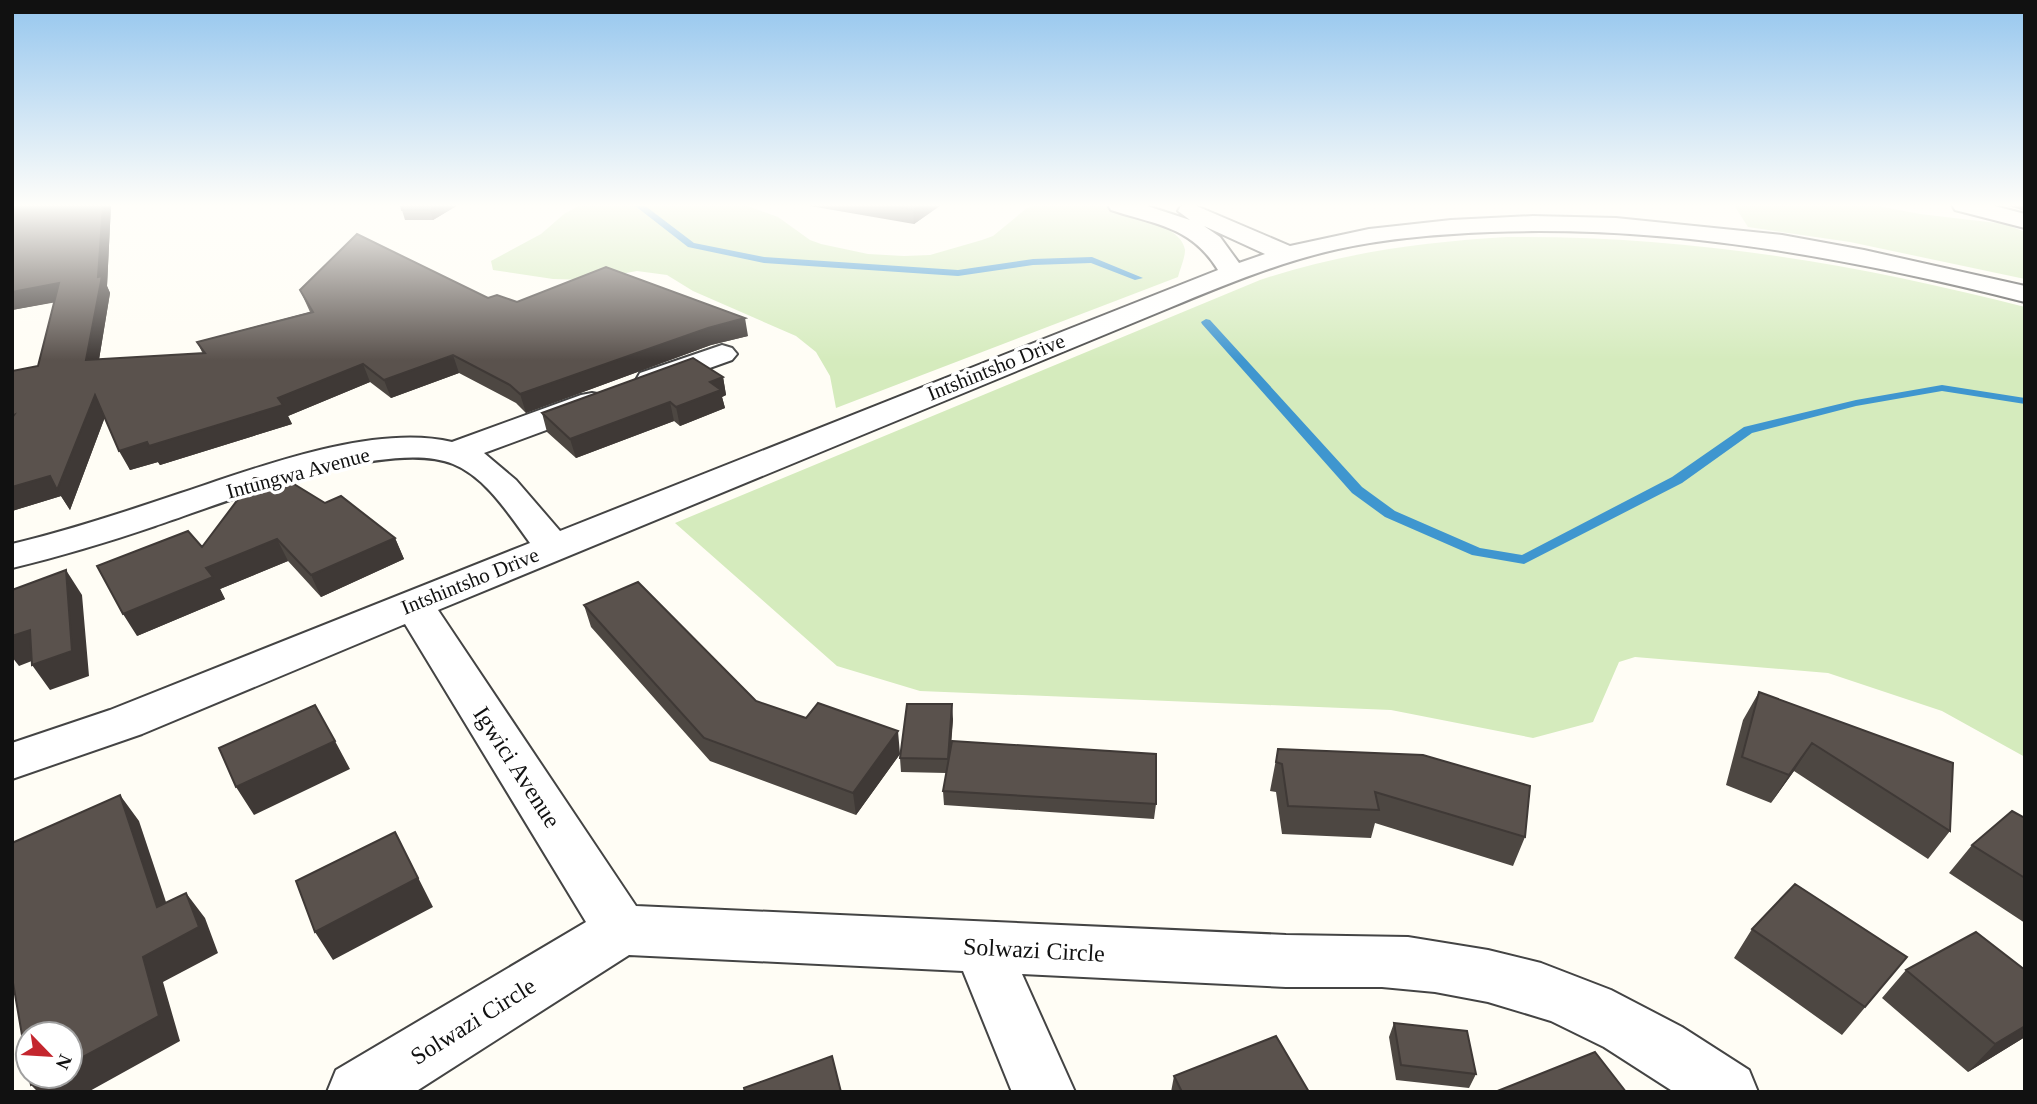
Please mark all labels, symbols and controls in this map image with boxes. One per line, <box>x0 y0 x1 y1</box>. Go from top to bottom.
street label: Intshintsho Drive <box>924 328 1068 406</box>
street label: Intungwa Avenue <box>224 442 372 504</box>
street label: Intshintsho Drive <box>398 542 542 620</box>
street label: Igwici Avenue <box>468 702 566 832</box>
street label: Solwazi Circle <box>962 933 1106 967</box>
street label: Solwazi Circle <box>406 972 540 1070</box>
north arrow <box>14 1020 84 1090</box>
text: N <box>51 1051 76 1073</box>

